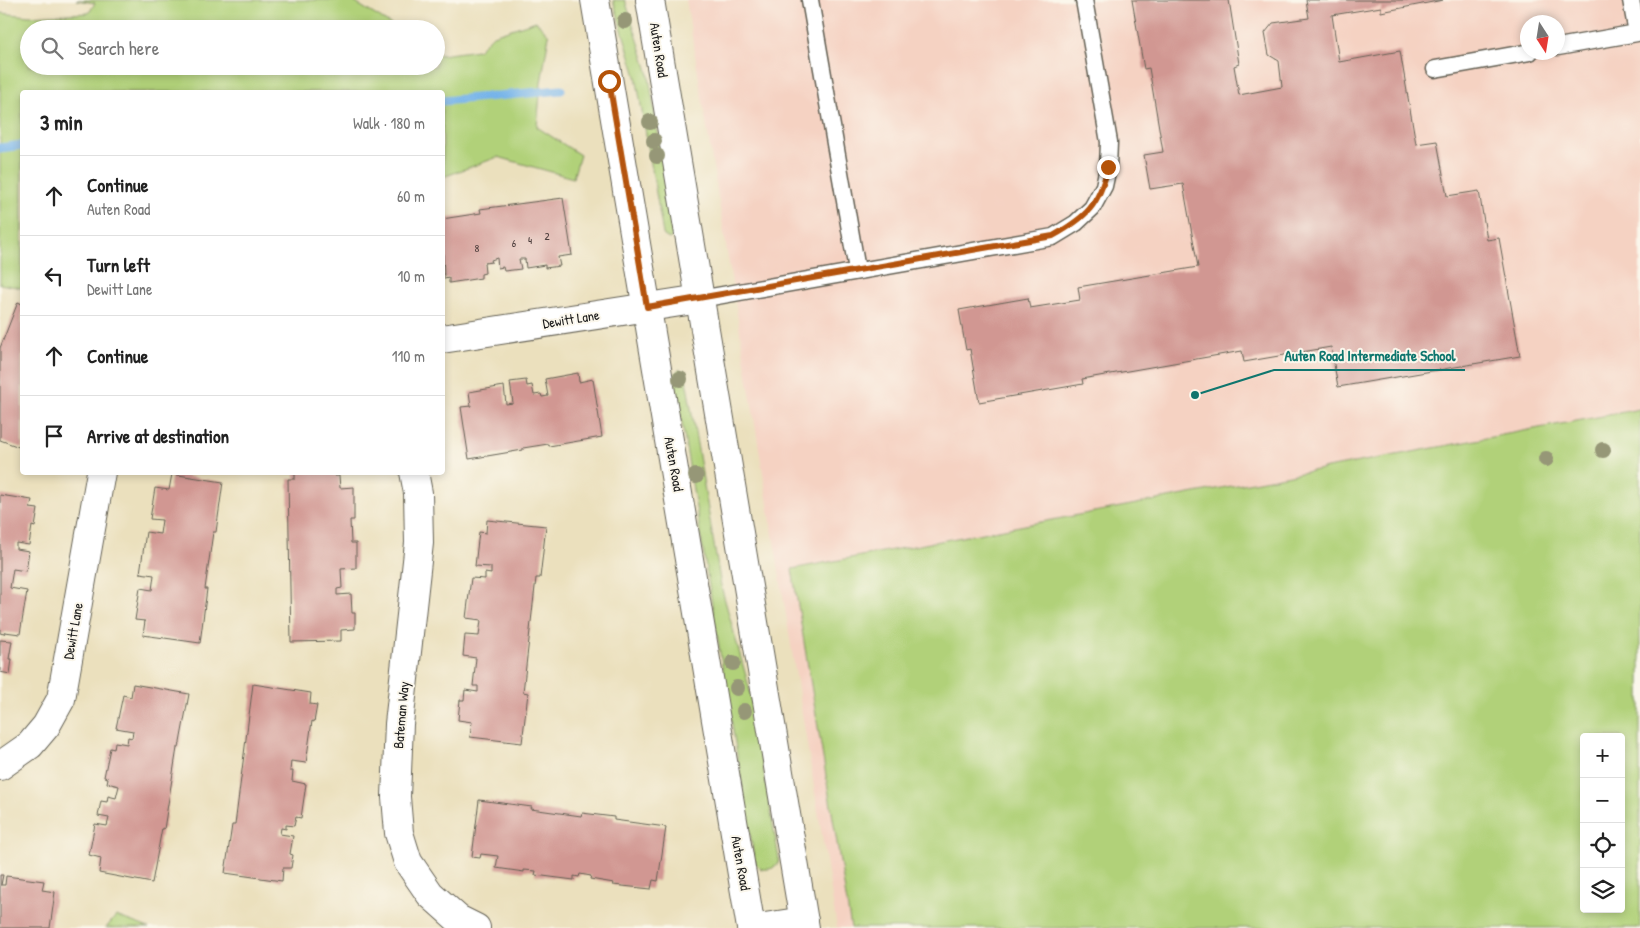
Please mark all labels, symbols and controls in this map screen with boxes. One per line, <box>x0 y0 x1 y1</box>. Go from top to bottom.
north arrow <box>1520 15 1565 60</box>
search box <box>20 20 445 75</box>
street label: Auten Road <box>646 21 673 79</box>
icon: search <box>38 34 66 62</box>
text: Search here <box>78 35 159 61</box>
route start <box>598 70 621 93</box>
text: 3 min <box>40 108 83 137</box>
text: Walk · 180 m <box>353 112 425 134</box>
route end <box>1097 156 1120 179</box>
text: Continue <box>87 172 148 198</box>
icon: ahead <box>40 182 68 210</box>
text: 60 m <box>397 185 425 207</box>
text: Auten Road <box>87 198 150 220</box>
house number: 2 <box>544 229 550 243</box>
house number: 4 <box>528 233 532 247</box>
house number: 6 <box>512 236 517 250</box>
house number: 8 <box>475 241 480 255</box>
text: Turn left <box>87 252 150 278</box>
icon: left <box>40 262 68 290</box>
text: 10 m <box>397 265 425 287</box>
text: Dewitt Lane <box>87 278 152 300</box>
street label: Dewitt Lane <box>541 305 601 332</box>
callout: Auten Road Intermediate School <box>1274 340 1465 370</box>
icon: ahead <box>40 342 68 370</box>
text: Continue <box>87 343 148 369</box>
text: 110 m <box>392 345 425 367</box>
text: Auten Road Intermediate School <box>1285 345 1456 366</box>
icon: arrive <box>40 422 68 450</box>
text: Arrive at destination <box>87 423 229 449</box>
street label: Auten Road <box>660 435 689 493</box>
street label: Dewitt Lane <box>58 601 87 661</box>
street label: Bateman Way <box>388 680 414 750</box>
map controls <box>1580 733 1625 913</box>
button: + <box>1580 733 1625 778</box>
button: − <box>1580 778 1625 823</box>
button: locate <box>1580 823 1625 868</box>
street label: Auten Road <box>727 834 756 892</box>
button: layers <box>1580 868 1625 913</box>

